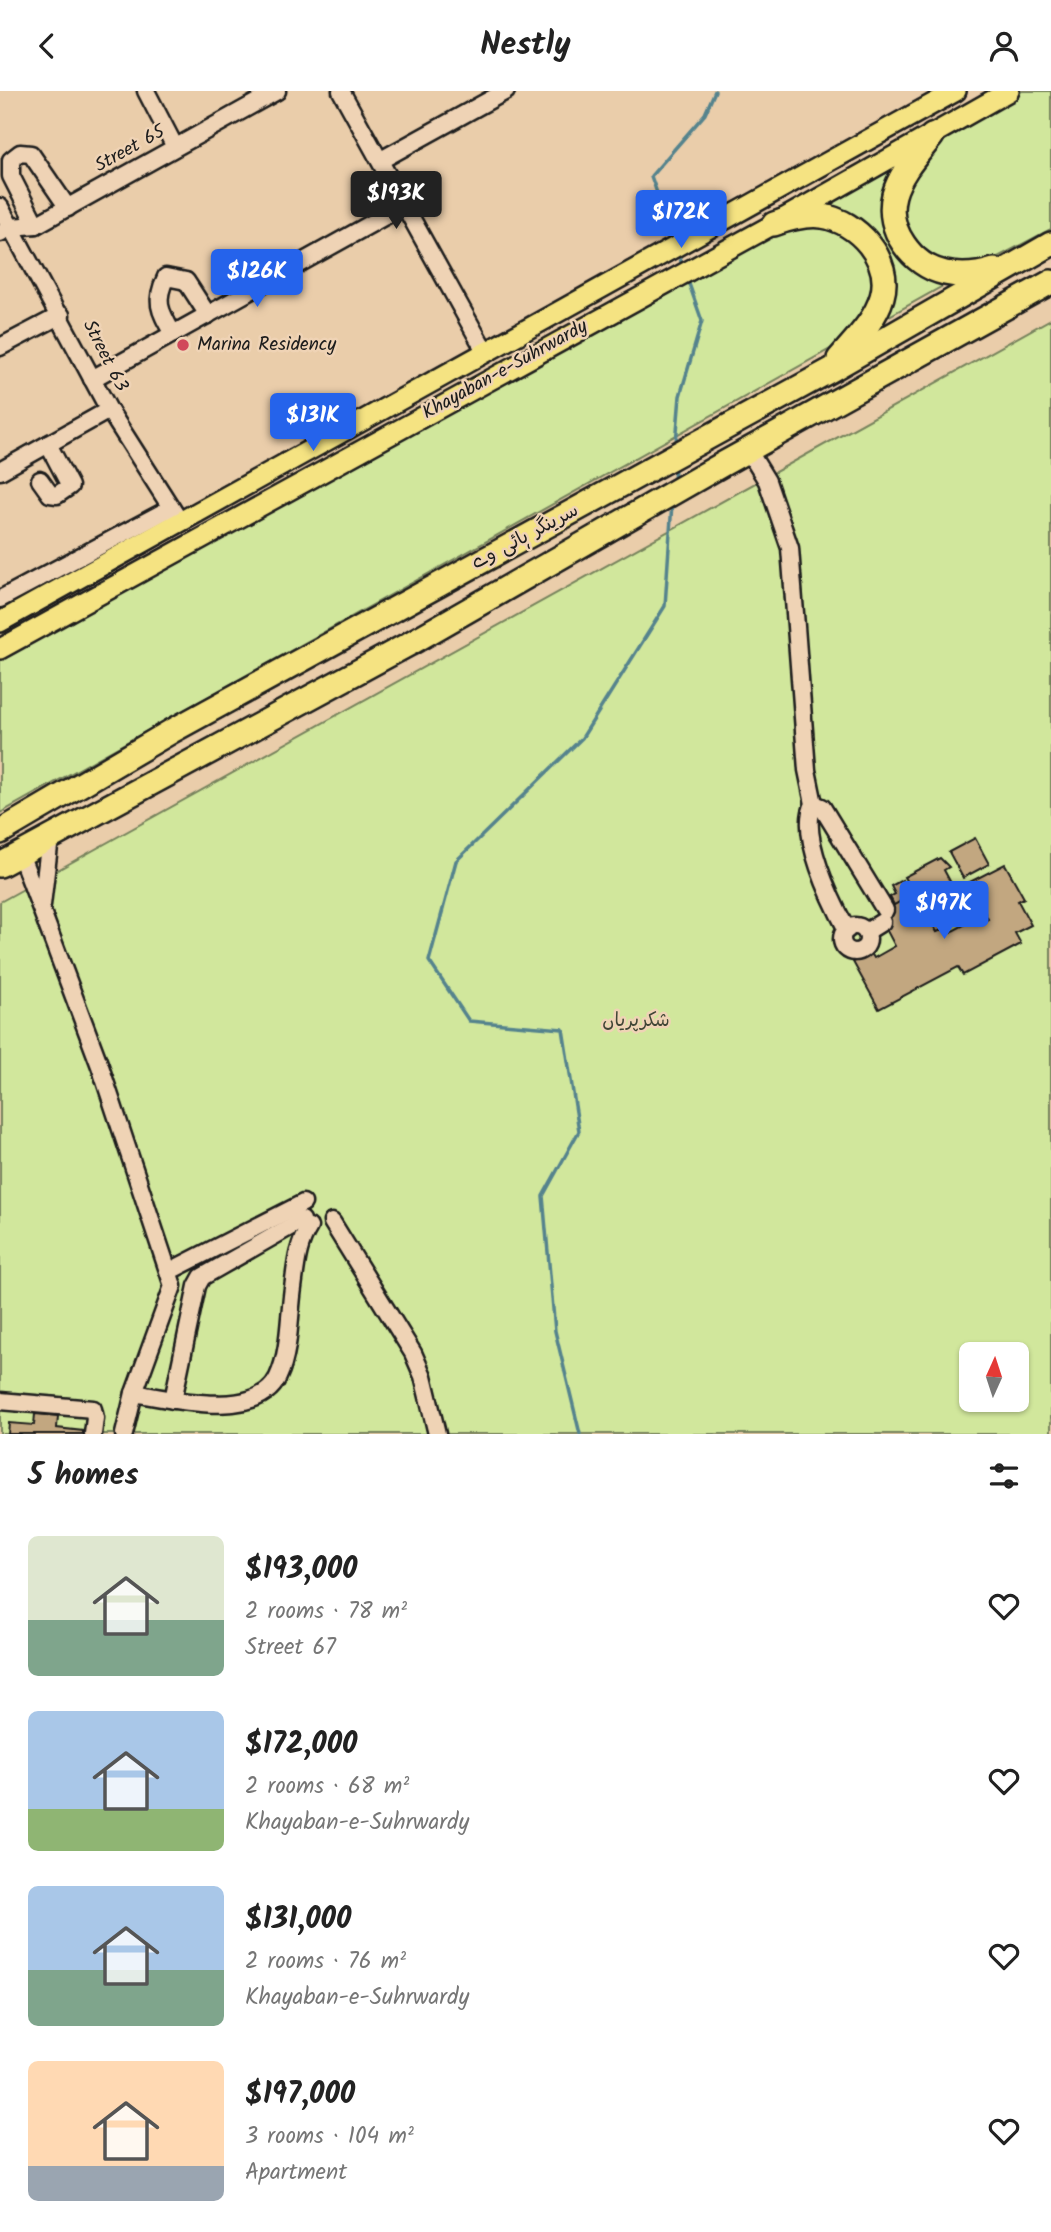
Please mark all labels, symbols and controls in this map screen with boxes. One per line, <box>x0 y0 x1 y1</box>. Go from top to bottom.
text: Nestly <box>480 20 571 71</box>
icon: back <box>28 27 66 65</box>
icon: person <box>985 27 1023 65</box>
street label: Street 65 <box>89 116 172 181</box>
pin: $193K <box>347 171 445 231</box>
text: $193K <box>367 176 425 212</box>
pin: $172K <box>632 191 730 250</box>
text: $172K <box>652 195 710 231</box>
pin: $126K <box>208 249 306 309</box>
text: $126K <box>227 254 287 290</box>
street label: Khayaban-e-Suhrwardy <box>417 311 594 428</box>
street label: Street 63 <box>74 315 136 397</box>
place label: Marina Residency <box>197 330 337 360</box>
marker: Marina Residency <box>175 337 191 353</box>
pin: $131K <box>264 393 362 453</box>
text: $131K <box>286 398 340 434</box>
street label: سرینگر ہائی وے <box>466 496 584 578</box>
pin: $197K <box>895 881 993 941</box>
text: $197K <box>916 886 972 922</box>
park label: شکرپریاں <box>602 1006 670 1036</box>
north arrow <box>959 1342 1029 1412</box>
map controls <box>959 1342 1029 1412</box>
text: 5 homes <box>28 1452 139 1500</box>
icon: filters <box>985 1457 1023 1495</box>
text: $193,000 <box>245 1546 357 1594</box>
icon: home <box>84 1564 168 1648</box>
icon: heart <box>985 1587 1023 1625</box>
text: 2 rooms · 78 m² <box>245 1594 407 1630</box>
text: Street 67 <box>245 1630 336 1666</box>
text: $172,000 <box>245 1721 358 1769</box>
icon: home <box>84 1739 168 1823</box>
icon: heart <box>985 1762 1023 1800</box>
text: 2 rooms · 68 m² <box>245 1769 409 1805</box>
text: Khayaban-e-Suhrwardy <box>245 1805 469 1841</box>
text: $131,000 <box>245 1896 351 1944</box>
icon: home <box>84 1914 168 1998</box>
icon: heart <box>985 1937 1023 1975</box>
text: 2 rooms · 76 m² <box>245 1944 406 1980</box>
text: Khayaban-e-Suhrwardy <box>245 1980 469 2016</box>
text: $197,000 <box>245 2071 355 2119</box>
icon: home <box>84 2089 168 2173</box>
icon: heart <box>985 2112 1023 2150</box>
text: 3 rooms · 104 m² <box>245 2119 414 2155</box>
text: Apartment <box>245 2155 347 2191</box>

